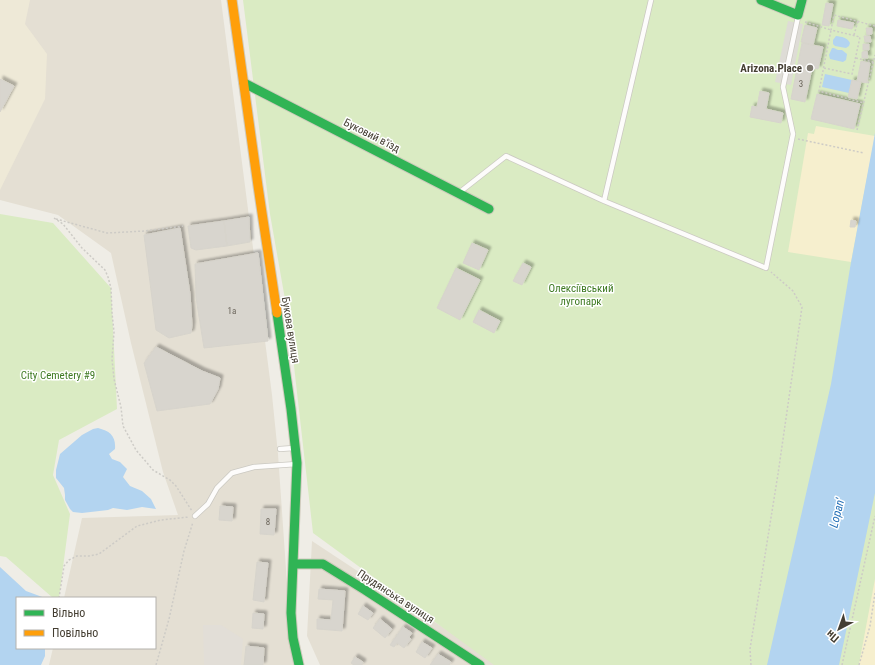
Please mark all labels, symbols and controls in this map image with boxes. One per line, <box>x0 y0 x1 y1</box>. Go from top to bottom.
place label: Arizona.Place <box>740 62 802 75</box>
marker: Arizona.Place <box>805 63 815 73</box>
house number: 3 <box>799 79 803 89</box>
street label: Буковий в'їзд <box>341 116 402 155</box>
park label: Олексіївський лугопарк <box>548 282 614 308</box>
street label: Букова вулиця <box>279 296 302 364</box>
house number: 1а <box>228 306 236 316</box>
park label: City Cemetery #9 <box>21 369 95 382</box>
water label: Lopan' <box>827 496 848 529</box>
house number: 8 <box>266 517 270 527</box>
street label: Прудянська вулиця <box>355 567 437 626</box>
legend <box>16 597 156 649</box>
text: Вільно <box>52 606 85 620</box>
north arrow <box>819 609 859 649</box>
text: Повільно <box>52 626 98 640</box>
text: Пн <box>824 627 842 645</box>

